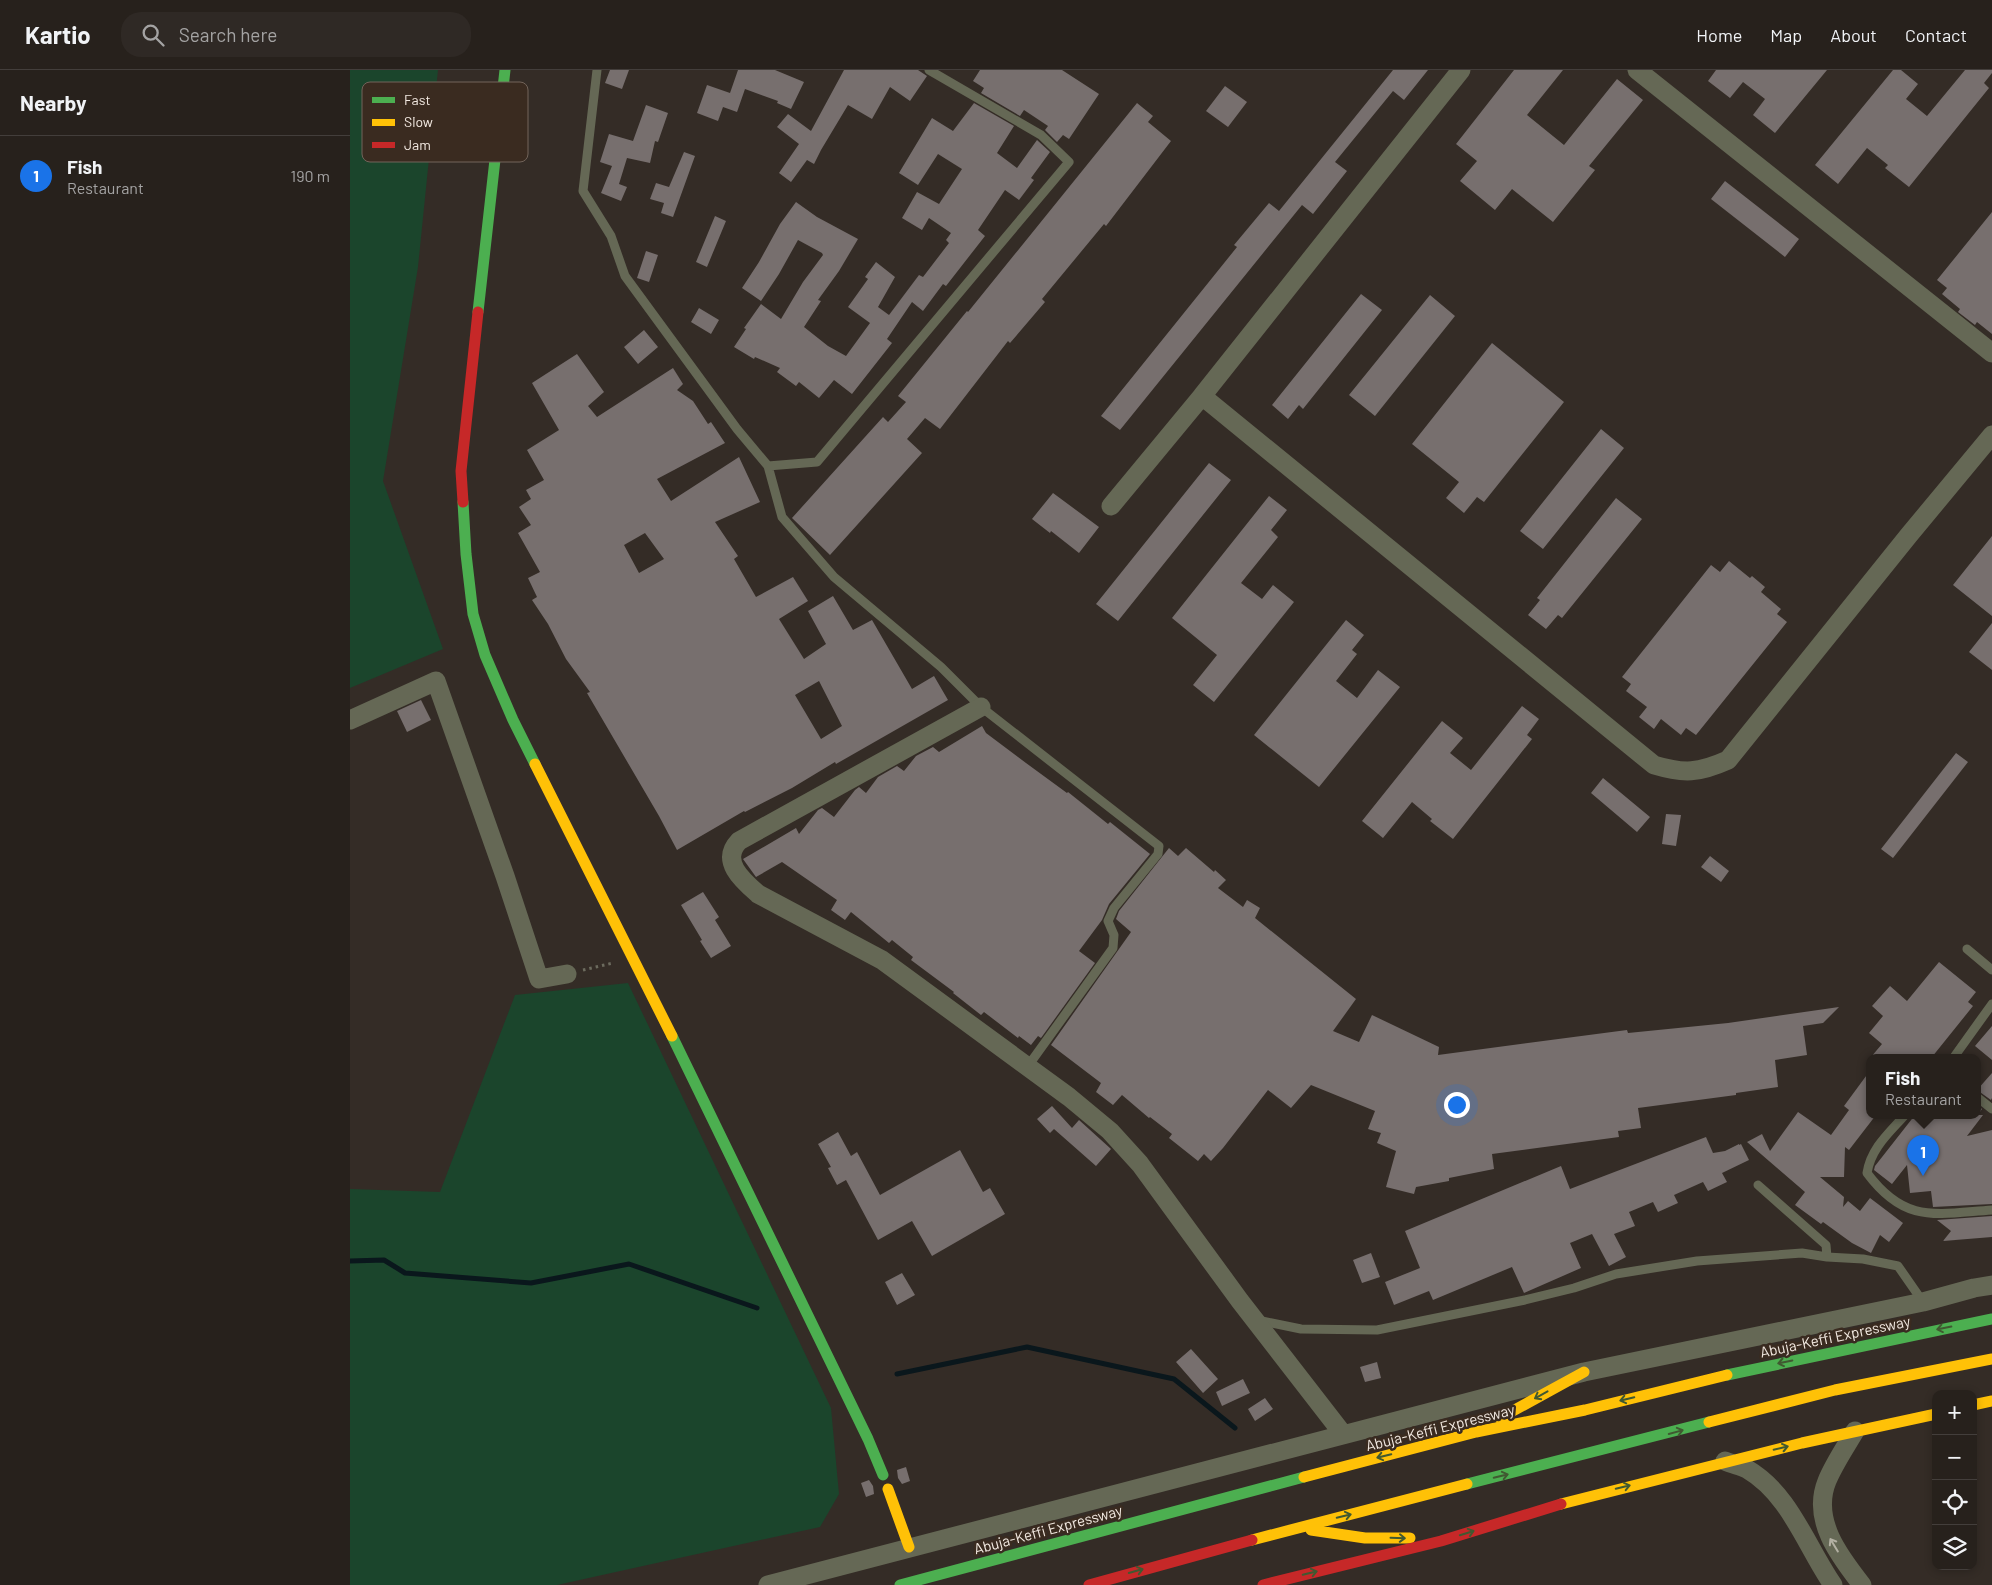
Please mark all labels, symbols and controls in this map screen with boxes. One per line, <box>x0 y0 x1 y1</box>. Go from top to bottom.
search box <box>121 12 471 57</box>
text: Kartio <box>25 20 91 49</box>
icon: search <box>139 21 167 49</box>
text: Search here <box>179 23 277 46</box>
text: Home <box>1696 24 1742 46</box>
text: Map <box>1770 24 1802 46</box>
text: About <box>1830 24 1877 46</box>
text: Contact <box>1905 24 1967 46</box>
legend <box>362 82 528 162</box>
text: Nearby <box>20 90 86 115</box>
text: Fast <box>404 91 430 108</box>
text: Slow <box>404 113 433 130</box>
text: Jam <box>404 136 431 153</box>
text: Fish <box>67 155 102 178</box>
text: 1 <box>33 166 39 185</box>
text: 190 m <box>291 166 330 185</box>
text: Restaurant <box>67 178 144 197</box>
popup <box>1866 1054 1981 1119</box>
text: Fish <box>1885 1066 1921 1089</box>
text: Restaurant <box>1885 1089 1962 1108</box>
your location <box>1444 1092 1470 1118</box>
pin: 1 <box>1907 1135 1939 1176</box>
street label: Abuja-Keffi Expressway <box>1758 1311 1912 1361</box>
one-way arrow <box>1936 1323 1952 1333</box>
one-way arrow <box>1778 1358 1794 1367</box>
map controls <box>1932 1390 1977 1570</box>
button: + <box>1932 1390 1977 1435</box>
one-way arrow <box>1535 1391 1549 1401</box>
one-way arrow <box>1620 1395 1636 1404</box>
street label: Abuja-Keffi Expressway <box>1364 1400 1517 1454</box>
one-way arrow <box>1667 1426 1683 1436</box>
button: − <box>1932 1435 1977 1480</box>
one-way arrow <box>1773 1443 1789 1452</box>
one-way arrow <box>1376 1451 1392 1461</box>
one-way arrow <box>1493 1471 1509 1480</box>
button: locate <box>1932 1480 1977 1525</box>
one-way arrow <box>1615 1482 1631 1492</box>
street label: Abuja-Keffi Expressway <box>972 1500 1124 1558</box>
one-way arrow <box>1335 1511 1351 1521</box>
button: layers <box>1932 1525 1977 1570</box>
one-way arrow <box>1459 1527 1475 1537</box>
one-way arrow <box>1389 1533 1405 1542</box>
one-way arrow <box>1829 1539 1839 1553</box>
one-way arrow <box>1128 1566 1144 1576</box>
one-way arrow <box>1302 1568 1318 1577</box>

